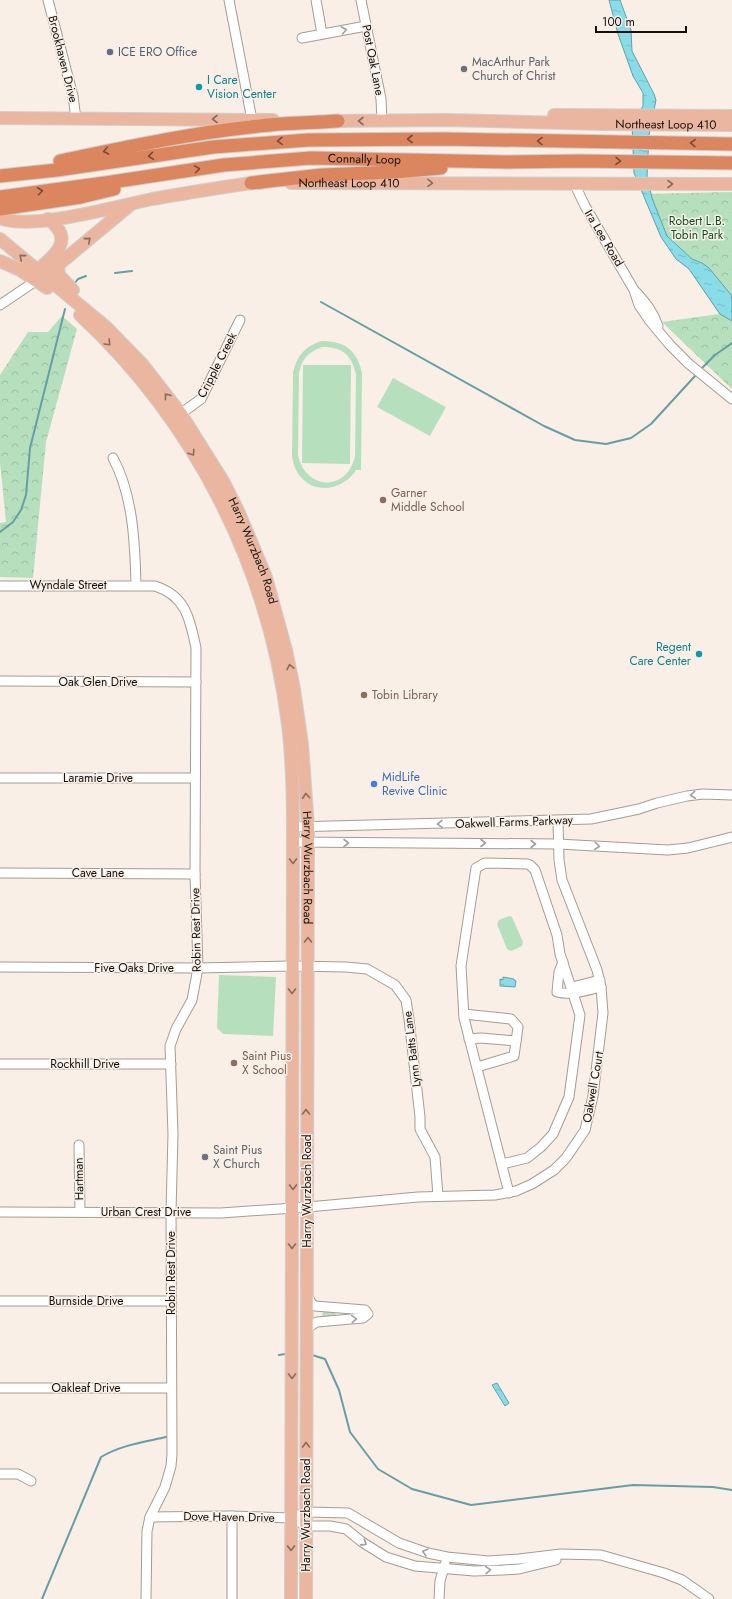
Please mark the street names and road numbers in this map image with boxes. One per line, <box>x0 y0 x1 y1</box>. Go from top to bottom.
street label: Brookhaven Drive <box>44 14 82 104</box>
street label: Post Oak Lane <box>357 23 389 97</box>
street label: Northeast Loop 410 <box>615 115 717 134</box>
street label: Connally Loop <box>328 149 401 169</box>
street label: Northeast Loop 410 <box>298 174 400 192</box>
street label: Ira Lee Road <box>580 206 628 270</box>
street label: Cripple Creek <box>193 328 242 401</box>
street label: Harry Wurzbach Road <box>224 494 282 606</box>
street label: Wyndale Street <box>29 576 107 594</box>
street label: Oak Glen Drive <box>59 673 137 691</box>
street label: Laramie Drive <box>63 769 133 787</box>
street label: Harry Wurzbach Road <box>298 810 317 924</box>
street label: Oakwell Farms Parkway <box>455 811 574 833</box>
street label: Cave Lane <box>72 864 124 882</box>
street label: Robin Rest Drive <box>186 888 206 972</box>
street label: Five Oaks Drive <box>94 959 174 977</box>
street label: Lynn Batts Lane <box>398 1010 426 1088</box>
street label: Oakwell Court <box>578 1050 608 1124</box>
street label: Rockhill Drive <box>50 1055 120 1073</box>
street label: Harry Wurzbach Road <box>298 1134 316 1248</box>
street label: Hartman <box>70 1157 88 1201</box>
street label: Urban Crest Drive <box>101 1203 191 1221</box>
street label: Robin Rest Drive <box>162 1231 180 1315</box>
street label: Burnside Drive <box>49 1292 123 1310</box>
street label: Oakleaf Drive <box>52 1379 120 1397</box>
street label: Harry Wurzbach Road <box>297 1458 315 1572</box>
street label: Dove Haven Drive <box>183 1507 275 1527</box>

